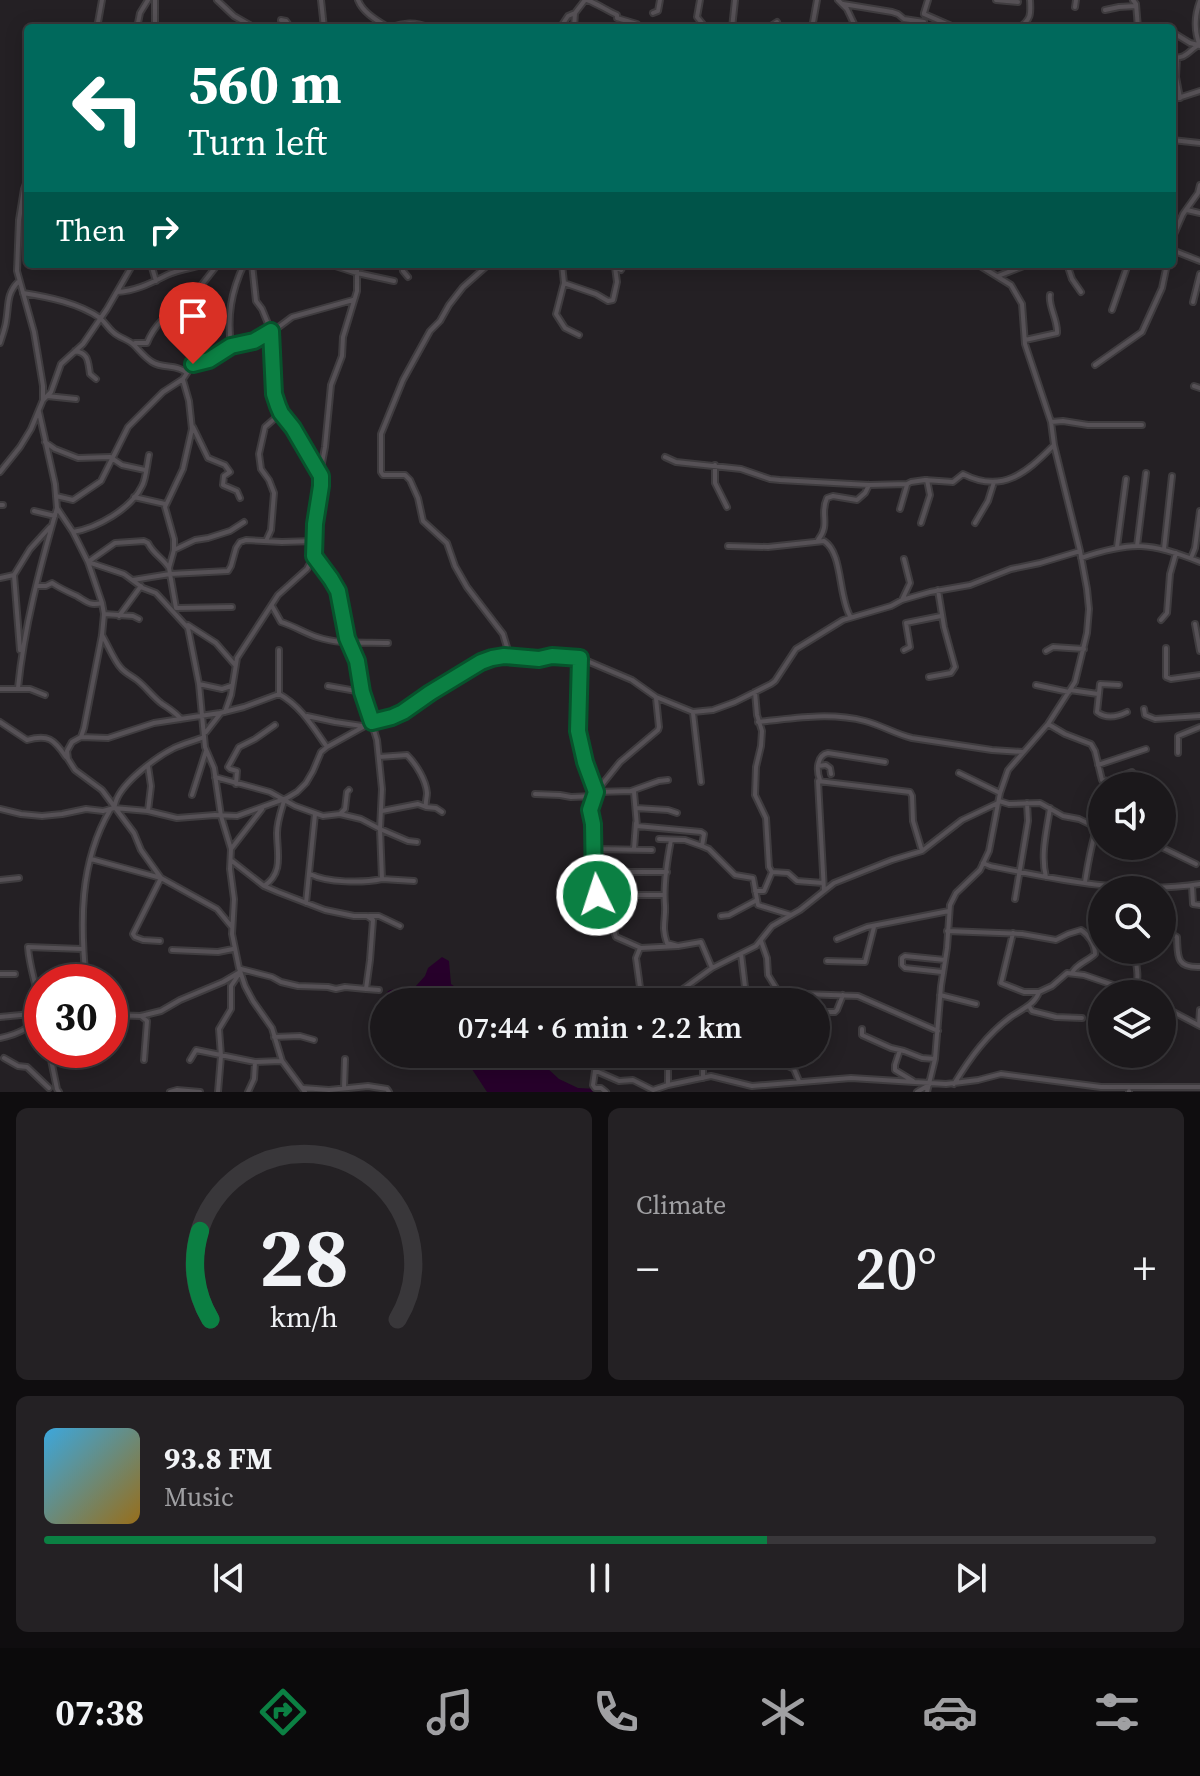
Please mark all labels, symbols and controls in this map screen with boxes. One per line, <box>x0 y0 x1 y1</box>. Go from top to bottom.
text: 560 m <box>188 45 342 122</box>
icon: left <box>56 56 160 160</box>
text: Turn left <box>188 118 327 167</box>
icon: right <box>142 208 186 252</box>
text: Then <box>56 210 126 251</box>
pin <box>159 282 227 364</box>
icon: arrive <box>171 294 215 338</box>
map controls <box>1088 772 1176 1068</box>
button: sound <box>1088 772 1176 860</box>
position arrow <box>555 853 639 937</box>
button: search <box>1088 876 1176 964</box>
speed limit sign: 30 <box>24 964 128 1068</box>
button: layers <box>1088 980 1176 1068</box>
text: 07:44 · 6 min · 2.2 km <box>458 1007 742 1048</box>
text: Climate <box>636 1187 726 1223</box>
text: 28 <box>259 1200 349 1314</box>
text: 20° <box>855 1227 937 1309</box>
text: − <box>636 1238 659 1299</box>
text: + <box>1133 1238 1156 1299</box>
text: km/h <box>270 1297 338 1337</box>
text: 93.8 FM <box>164 1438 272 1479</box>
text: Music <box>164 1479 234 1515</box>
icon: previous <box>207 1556 251 1600</box>
icon: pause <box>578 1556 622 1600</box>
icon: next <box>949 1556 993 1600</box>
icon: directions <box>255 1684 311 1740</box>
icon: music <box>422 1684 478 1740</box>
icon: phone <box>588 1684 644 1740</box>
icon: climate <box>755 1684 811 1740</box>
icon: car <box>922 1684 978 1740</box>
icon: filters <box>1089 1684 1145 1740</box>
text: 07:38 <box>55 1688 144 1737</box>

